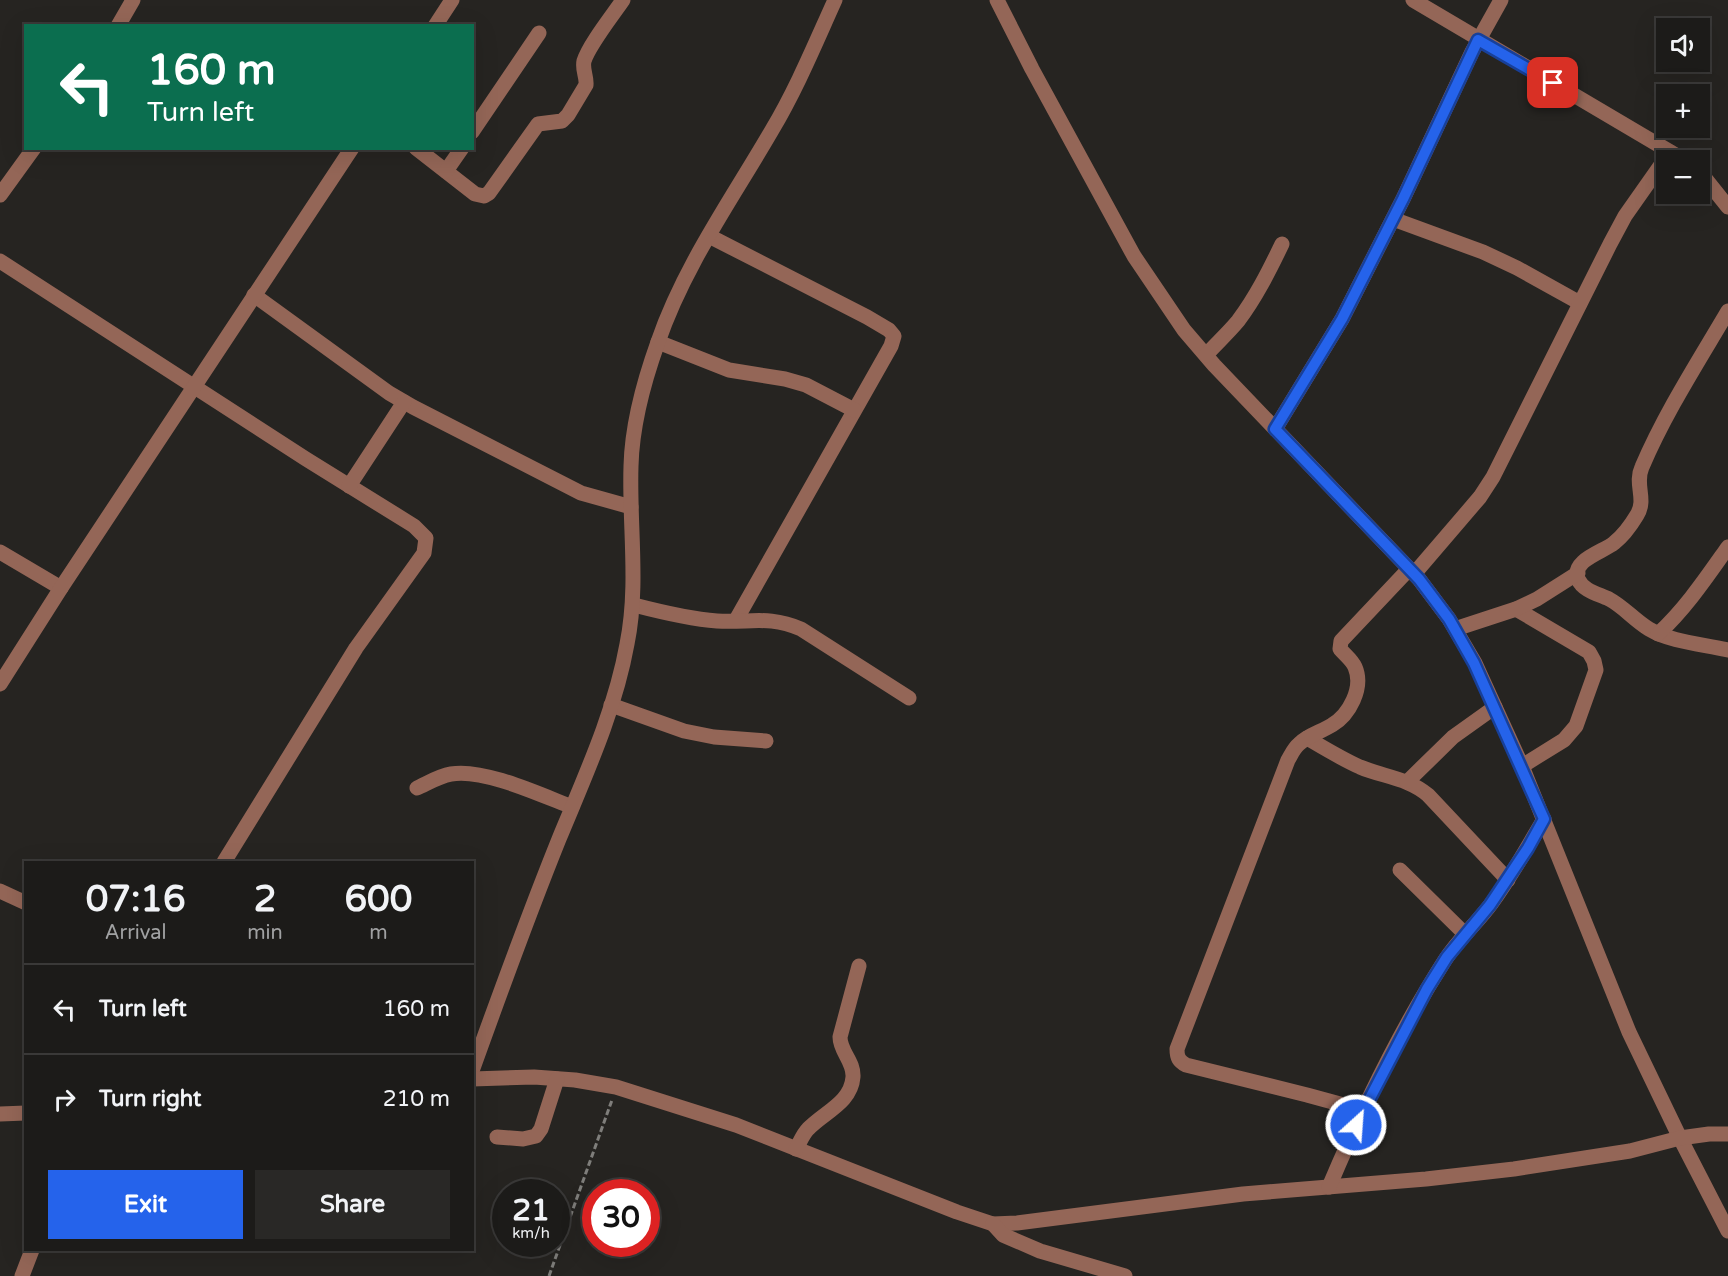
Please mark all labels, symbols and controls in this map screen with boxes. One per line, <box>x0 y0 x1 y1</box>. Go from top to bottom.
map controls <box>1656 18 1710 204</box>
button: sound <box>1656 18 1710 72</box>
text: 160 m <box>147 45 276 96</box>
icon: left <box>48 48 126 126</box>
pin <box>1527 57 1578 108</box>
icon: arrive <box>1536 66 1569 99</box>
button: + <box>1656 84 1710 138</box>
text: Turn left <box>147 96 254 129</box>
button: − <box>1656 150 1710 204</box>
text: 07:16 <box>86 878 186 921</box>
text: 2 <box>254 878 276 921</box>
text: 600 <box>344 878 412 921</box>
text: Arrival <box>105 921 167 945</box>
text: min <box>247 921 283 945</box>
text: m <box>369 921 388 945</box>
icon: left <box>48 993 81 1026</box>
text: Turn left <box>99 996 187 1022</box>
text: 160 m <box>383 996 450 1022</box>
icon: right <box>48 1083 81 1116</box>
text: Turn right <box>99 1086 201 1112</box>
text: 210 m <box>383 1086 450 1112</box>
position arrow <box>1324 1093 1388 1157</box>
button: Exit <box>48 1170 243 1239</box>
button: Share <box>255 1170 450 1239</box>
speed limit sign: 30 <box>582 1179 660 1257</box>
text: 21 <box>512 1192 550 1229</box>
text: km/h <box>512 1224 550 1242</box>

